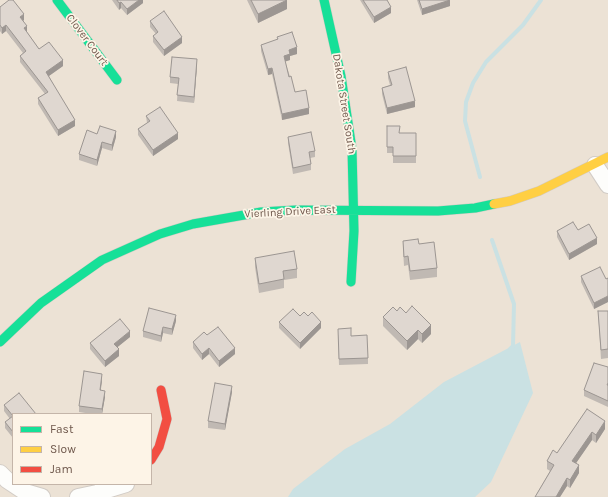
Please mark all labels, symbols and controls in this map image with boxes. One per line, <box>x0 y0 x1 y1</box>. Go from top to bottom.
street label: Clover Court <box>63 12 111 68</box>
street label: Dakota Street South <box>330 53 358 155</box>
street label: Vierling Drive East <box>244 203 336 221</box>
legend <box>12 413 152 485</box>
text: Fast <box>50 422 73 436</box>
text: Slow <box>50 442 76 456</box>
text: Jam <box>50 462 73 476</box>

